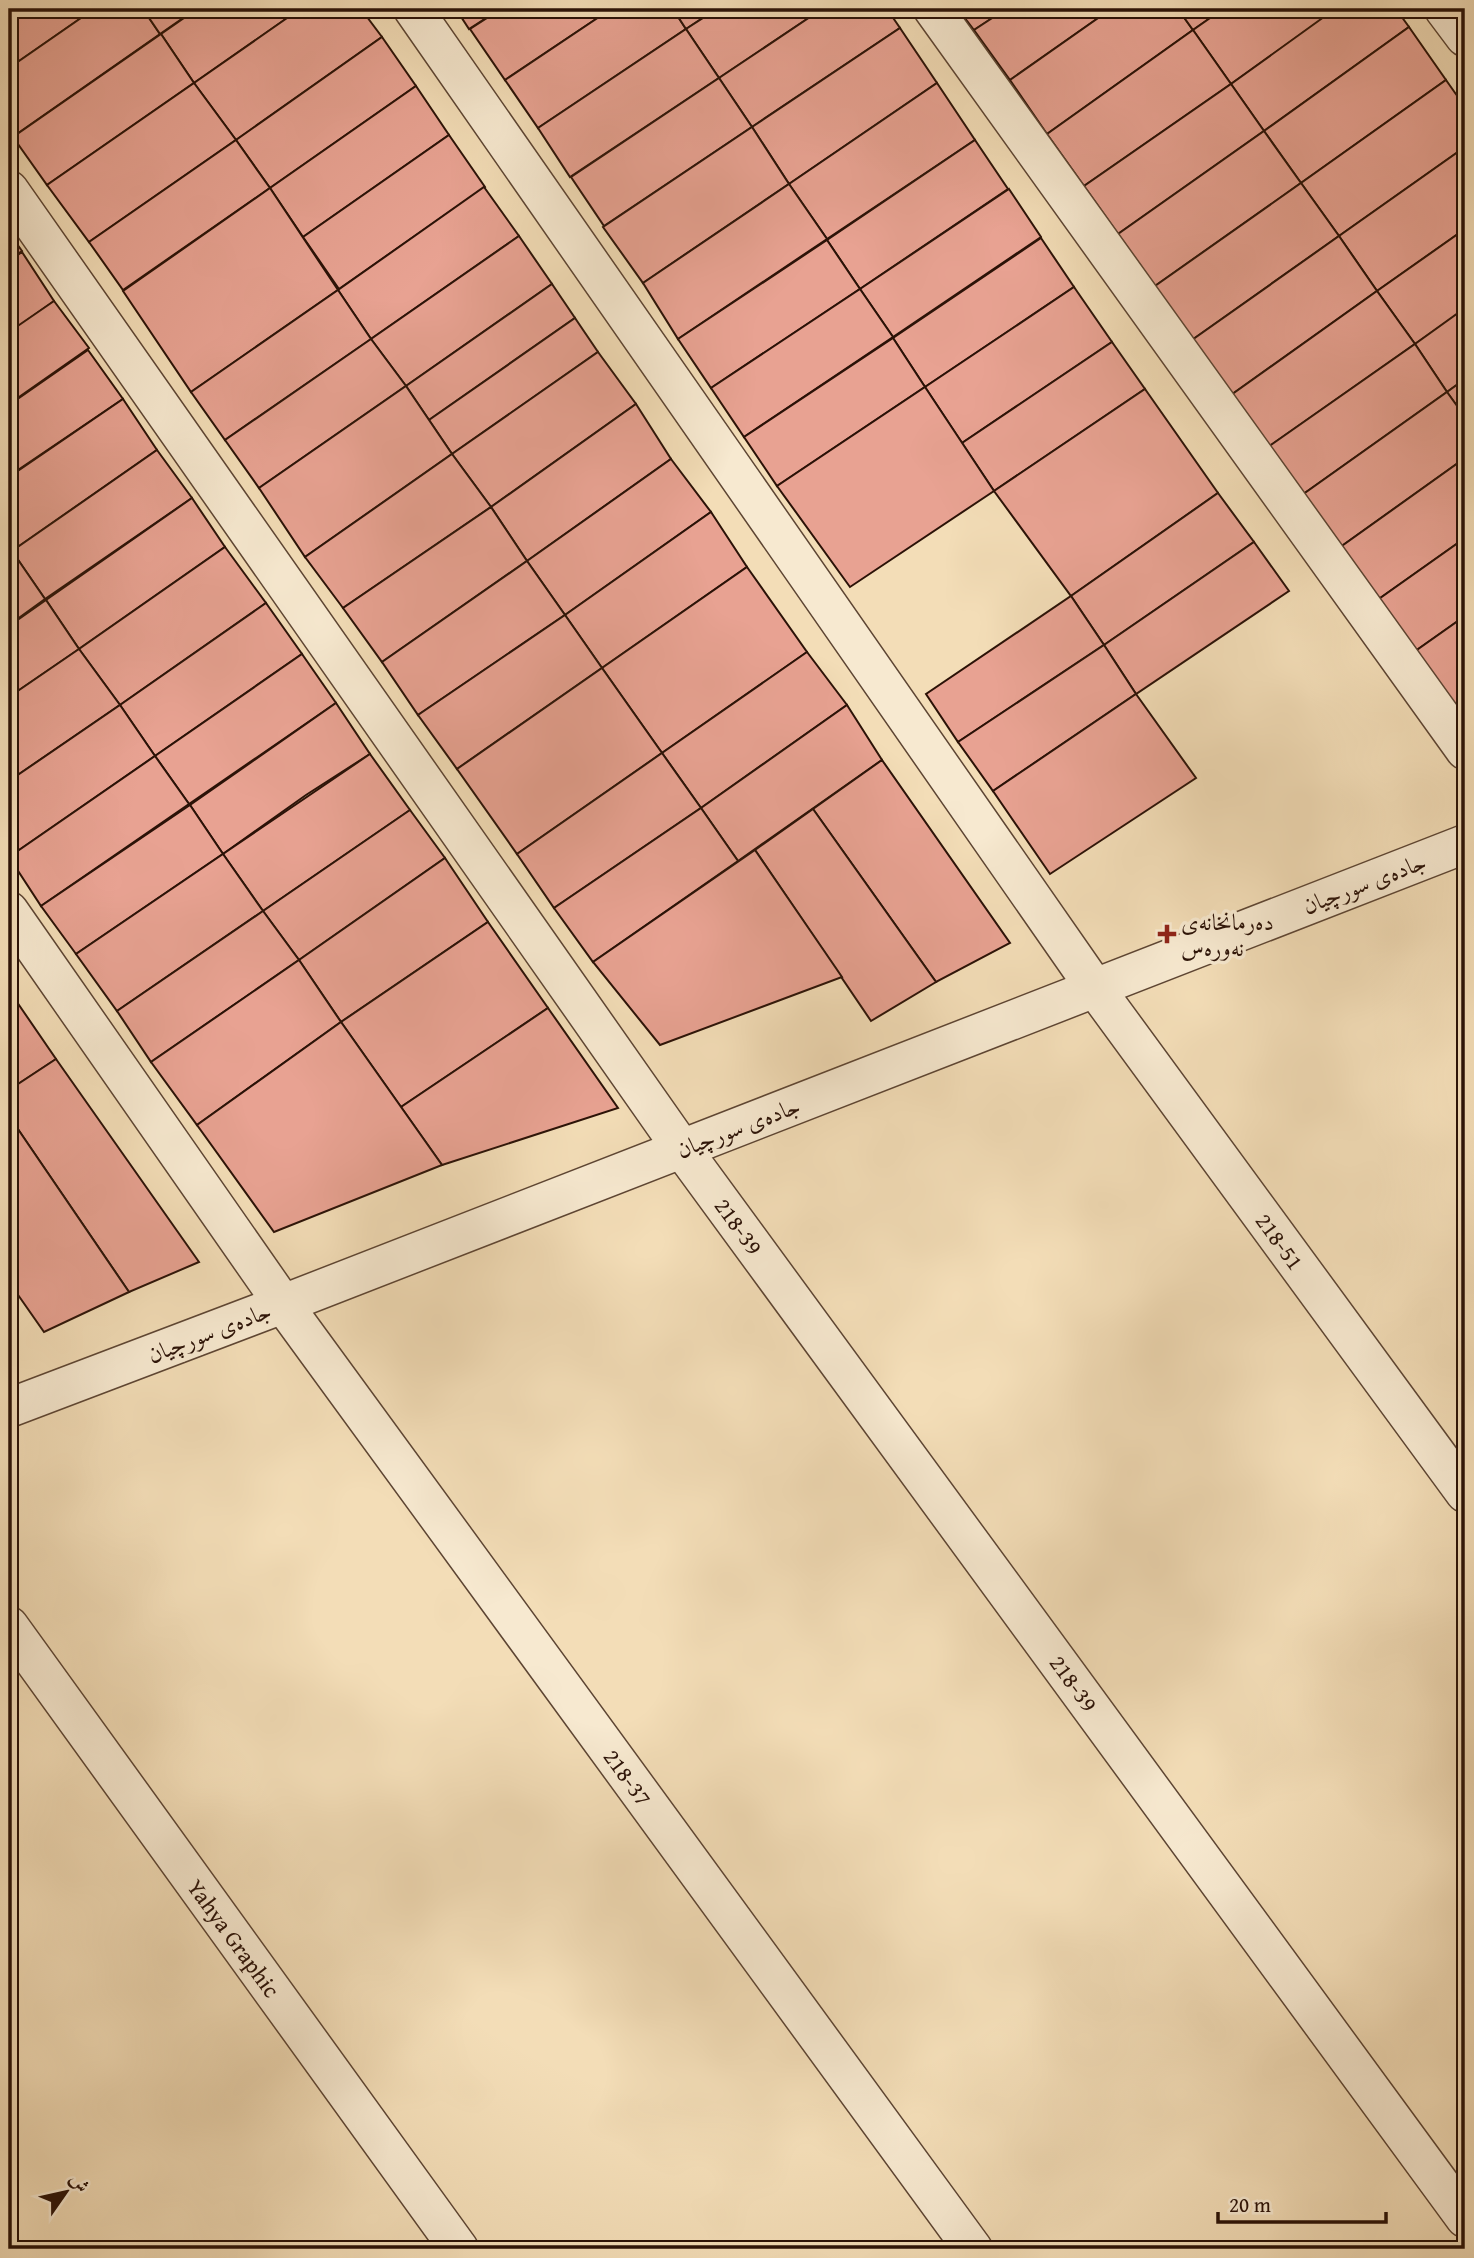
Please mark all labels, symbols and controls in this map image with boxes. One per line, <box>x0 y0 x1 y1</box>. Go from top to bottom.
street label: جادەی سورچیان <box>1297 844 1431 922</box>
place label: دەرمانخانەی نەورەس <box>1181 905 1274 964</box>
marker: دەرمانخانەی نەورەس <box>1159 926 1175 942</box>
street label: جادەی سورچیان <box>671 1088 805 1166</box>
street label: 218-39 <box>707 1191 771 1261</box>
street label: 218-51 <box>1248 1206 1312 1276</box>
street label: جادەی سورچیان <box>142 1293 276 1371</box>
street label: 218-39 <box>1042 1648 1106 1718</box>
street label: 218-37 <box>596 1742 660 1812</box>
street label: Yahya Graphic <box>180 1872 288 2004</box>
north arrow <box>32 2156 102 2226</box>
text: ش <box>63 2167 97 2198</box>
scale bar <box>1218 2181 1386 2225</box>
text: 20 m <box>1229 2189 1271 2220</box>

